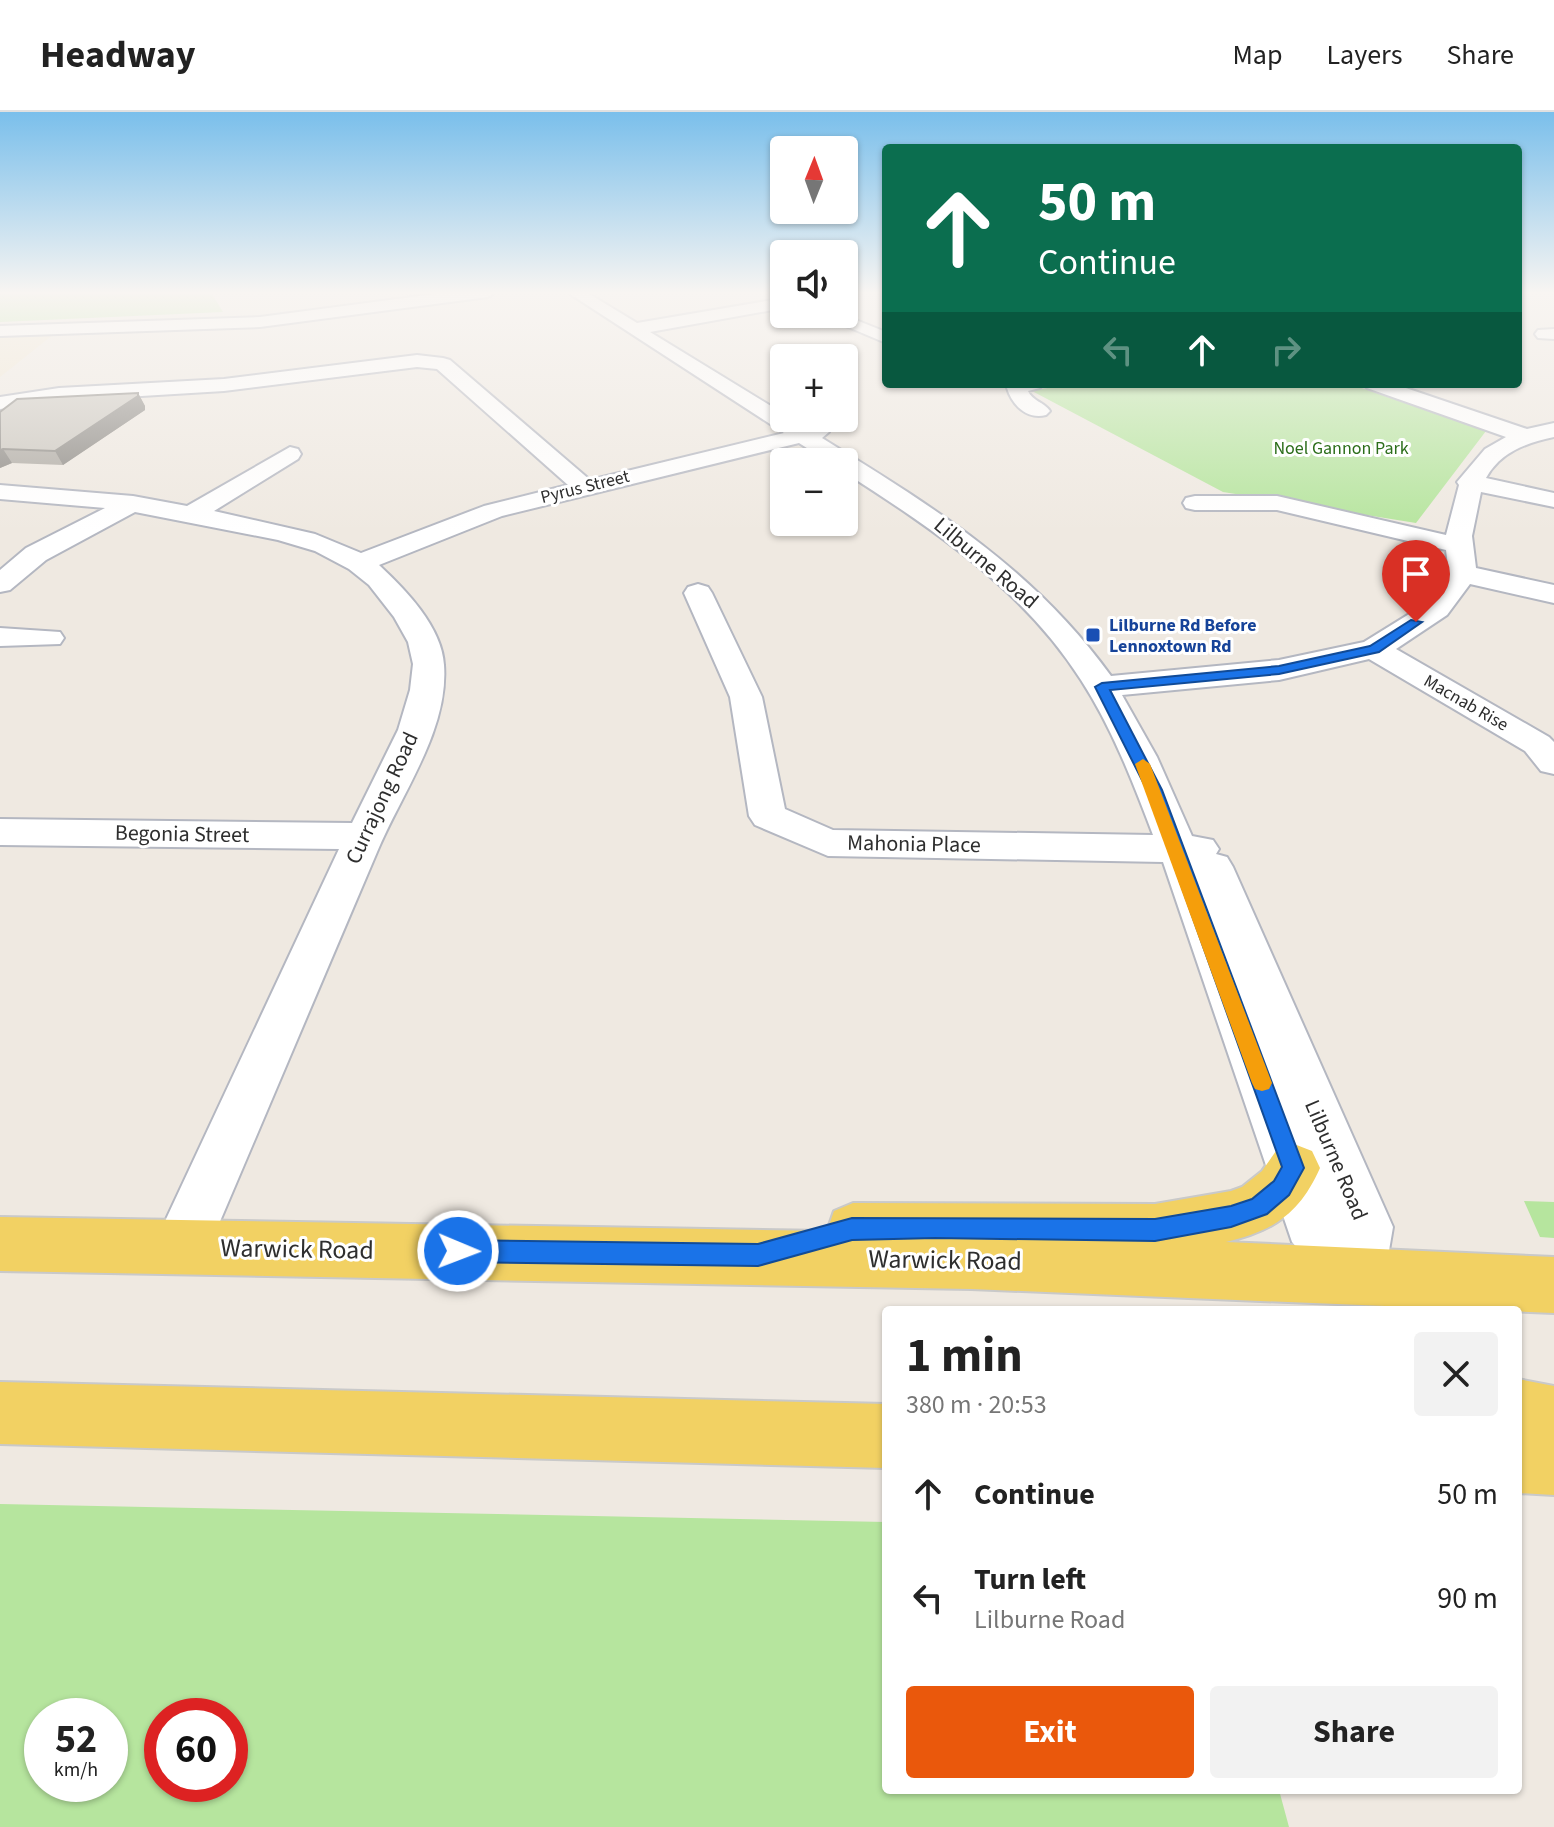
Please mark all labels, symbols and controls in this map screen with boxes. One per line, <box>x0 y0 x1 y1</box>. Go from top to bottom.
text: Headway <box>40 28 196 82</box>
text: Map <box>1232 35 1282 75</box>
text: Layers <box>1326 35 1402 75</box>
text: Share <box>1446 35 1514 75</box>
north arrow <box>770 136 858 224</box>
map controls <box>770 136 858 536</box>
text: 50 m <box>1038 163 1156 242</box>
icon: ahead <box>906 176 1010 280</box>
text: Continue <box>1038 237 1176 288</box>
button: sound <box>770 240 858 328</box>
icon: left <box>1096 328 1140 372</box>
icon: ahead <box>1180 328 1224 372</box>
icon: right <box>1264 328 1308 372</box>
button: + <box>770 344 858 432</box>
park label: Noel Gannon Park <box>1273 436 1409 461</box>
button: − <box>770 448 858 536</box>
street label: Pyrus Street <box>538 464 632 510</box>
street label: Lilburne Road <box>927 510 1045 616</box>
pin <box>1382 540 1450 622</box>
icon: arrive <box>1394 552 1438 596</box>
place label: Lilburne Rd Before Lennoxtown Rd <box>1109 613 1257 659</box>
marker: Lilburne Rd Before Lennoxtown Rd <box>1084 626 1102 644</box>
street label: Macnab Rise <box>1419 669 1513 737</box>
street label: Currajong Road <box>337 727 427 869</box>
street label: Begonia Street <box>115 817 250 851</box>
street label: Mahonia Place <box>847 827 981 861</box>
street label: Lilburne Road <box>1296 1095 1376 1225</box>
position arrow <box>416 1209 500 1293</box>
street label: Warwick Road <box>220 1229 374 1269</box>
street label: Warwick Road <box>868 1240 1022 1280</box>
text: 1 min <box>906 1322 1023 1390</box>
button: close <box>1414 1332 1498 1416</box>
text: 380 m · 20:53 <box>906 1386 1047 1423</box>
icon: ahead <box>906 1472 950 1516</box>
text: Continue <box>974 1473 1095 1516</box>
text: 50 m <box>1437 1473 1498 1516</box>
text: Turn left <box>974 1558 1086 1601</box>
icon: left <box>906 1576 950 1620</box>
text: 90 m <box>1437 1577 1498 1620</box>
text: Lilburne Road <box>974 1601 1125 1638</box>
button: Exit <box>906 1686 1194 1778</box>
button: Share <box>1210 1686 1498 1778</box>
speed limit sign: 60 <box>144 1698 248 1802</box>
text: 52 <box>55 1711 97 1768</box>
text: km/h <box>54 1756 98 1784</box>

